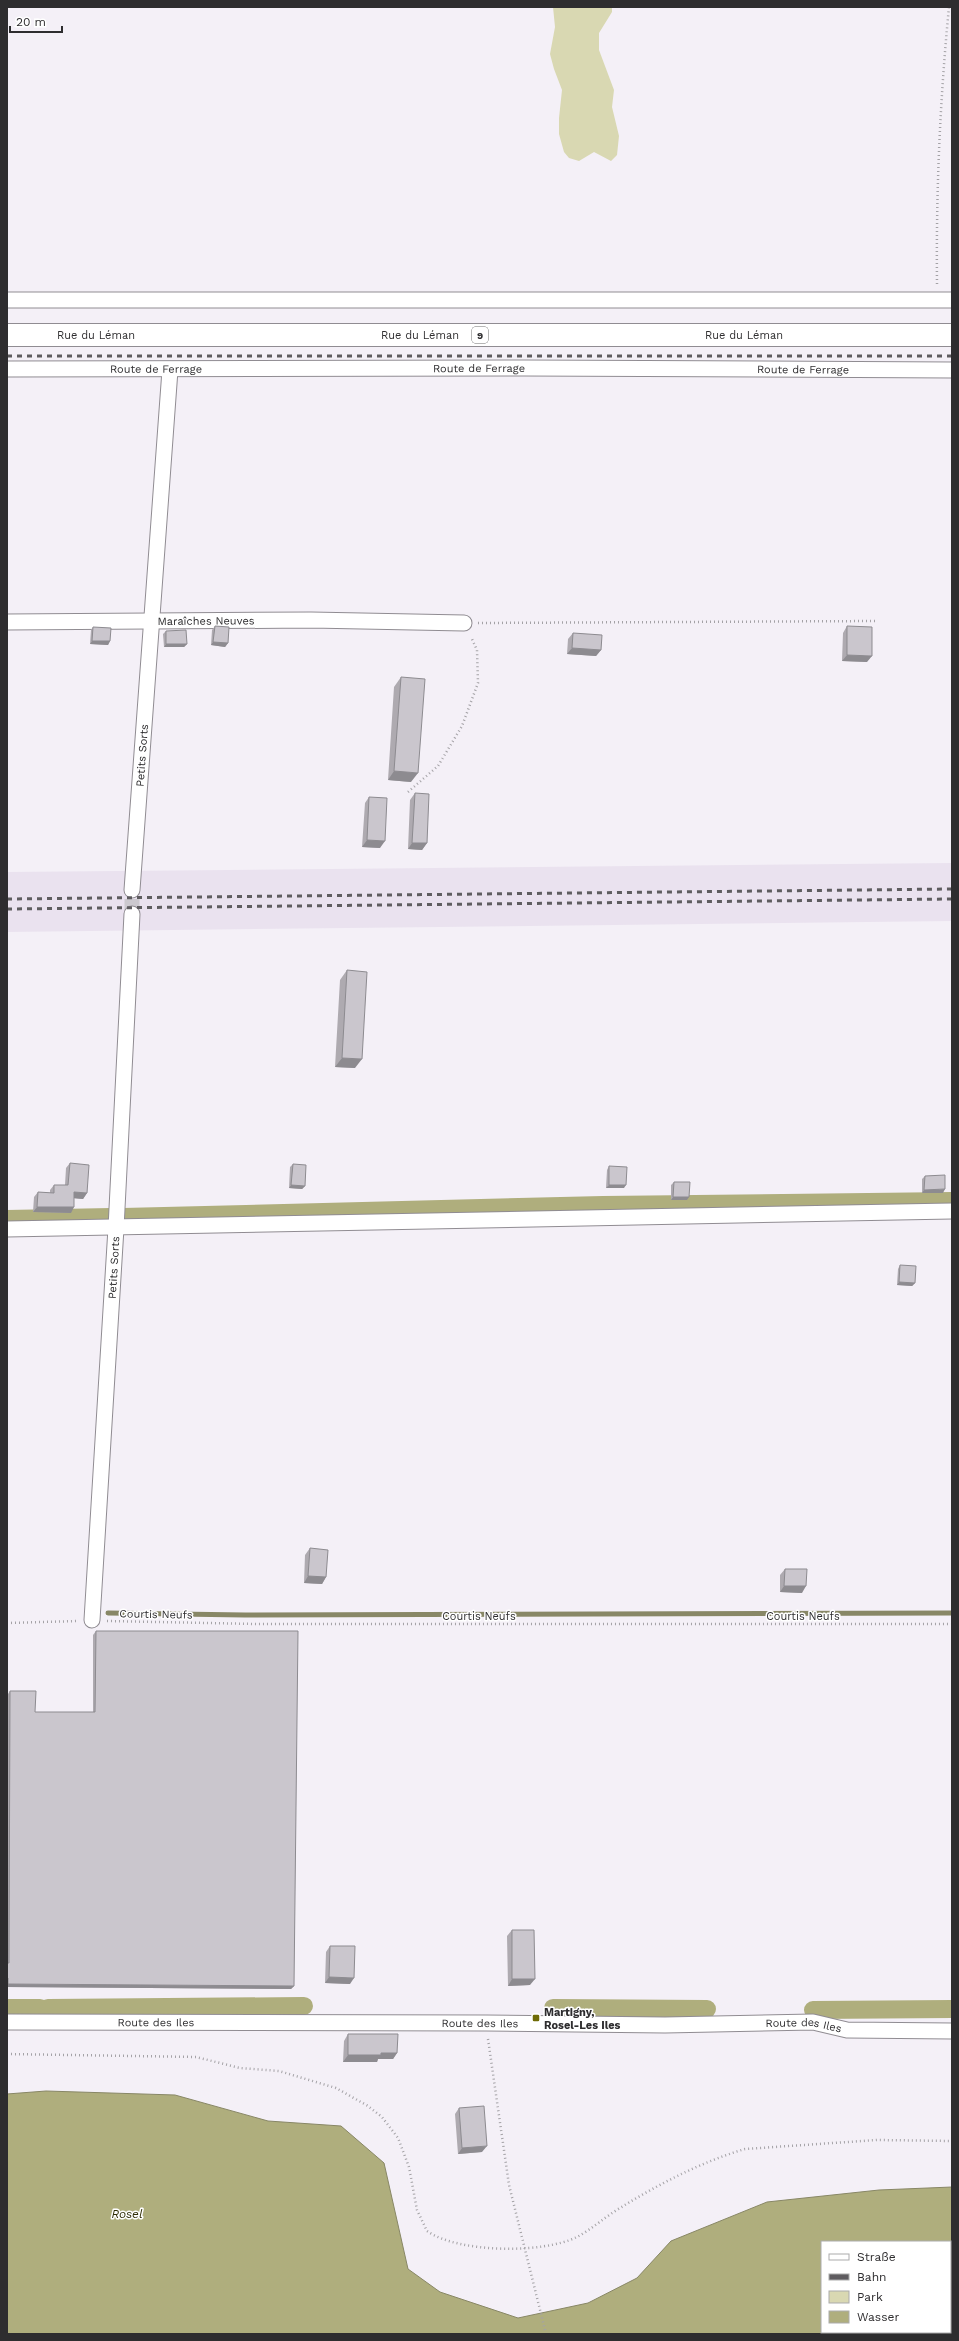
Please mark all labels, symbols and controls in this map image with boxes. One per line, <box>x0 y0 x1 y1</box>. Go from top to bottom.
scale bar <box>10 8 62 34</box>
text: 20 m <box>16 15 46 29</box>
road number: 9 <box>472 327 488 343</box>
street label: Rue du Léman <box>57 329 135 342</box>
street label: Rue du Léman <box>381 329 459 342</box>
street label: Rue du Léman <box>705 329 783 342</box>
street label: Route de Ferrage <box>433 362 525 375</box>
street label: Route de Ferrage <box>110 363 202 376</box>
street label: Route de Ferrage <box>757 363 849 377</box>
street label: Maraîches Neuves <box>157 614 255 628</box>
street label: Petits Sorts <box>134 723 151 787</box>
street label: Petits Sorts <box>106 1236 122 1299</box>
street label: Courtis Neufs <box>119 1607 193 1622</box>
street label: Courtis Neufs <box>442 1610 516 1623</box>
street label: Courtis Neufs <box>766 1610 840 1623</box>
place label: Martigny, Rosel-Les Iles <box>544 2006 621 2032</box>
marker: Martigny, Rosel-Les Iles <box>531 2013 541 2023</box>
street label: Route des Iles <box>118 2016 195 2029</box>
street label: Route des Iles <box>765 2016 843 2036</box>
street label: Route des Iles <box>442 2017 519 2030</box>
water label: Rosel <box>111 2207 143 2221</box>
legend <box>821 2241 951 2333</box>
text: Straße <box>857 2250 896 2264</box>
text: Bahn <box>857 2270 886 2284</box>
text: Park <box>857 2290 883 2304</box>
text: Wasser <box>857 2310 899 2324</box>

